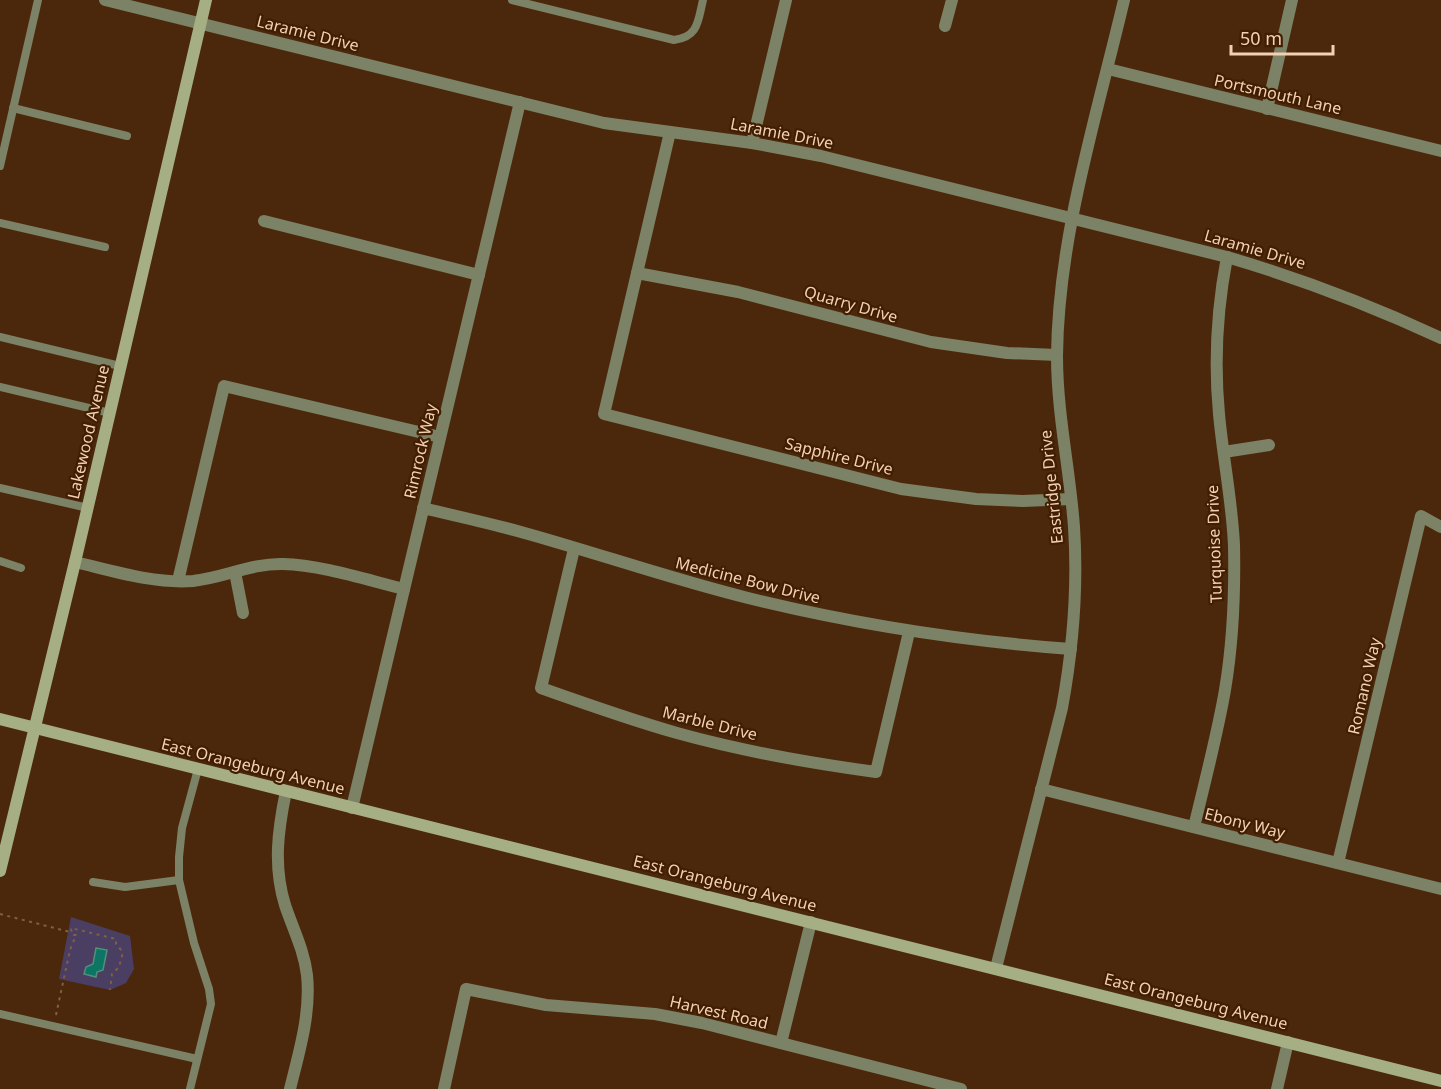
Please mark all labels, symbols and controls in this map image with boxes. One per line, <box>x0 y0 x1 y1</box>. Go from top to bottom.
street label: Laramie Drive <box>255 10 361 56</box>
scale bar <box>1231 18 1333 56</box>
text: 50 m <box>1240 26 1282 50</box>
street label: Portsmouth Lane <box>1212 69 1344 119</box>
street label: Laramie Drive <box>729 112 835 154</box>
street label: Laramie Drive <box>1202 224 1308 274</box>
street label: Quarry Drive <box>802 280 900 328</box>
street label: Lakewood Avenue <box>62 363 114 501</box>
street label: Rimrock Way <box>398 400 442 501</box>
street label: Eastridge Drive <box>1034 429 1068 545</box>
street label: Sapphire Drive <box>783 432 895 480</box>
street label: Turquoise Drive <box>1201 485 1227 603</box>
street label: Medicine Bow Drive <box>673 551 823 609</box>
street label: Romano Way <box>1342 634 1386 737</box>
street label: Marble Drive <box>660 701 760 745</box>
street label: East Orangeburg Avenue <box>159 733 347 799</box>
street label: Ebony Way <box>1202 802 1288 844</box>
street label: East Orangeburg Avenue <box>631 850 819 916</box>
street label: East Orangeburg Avenue <box>1102 968 1290 1034</box>
street label: Harvest Road <box>667 990 771 1034</box>

